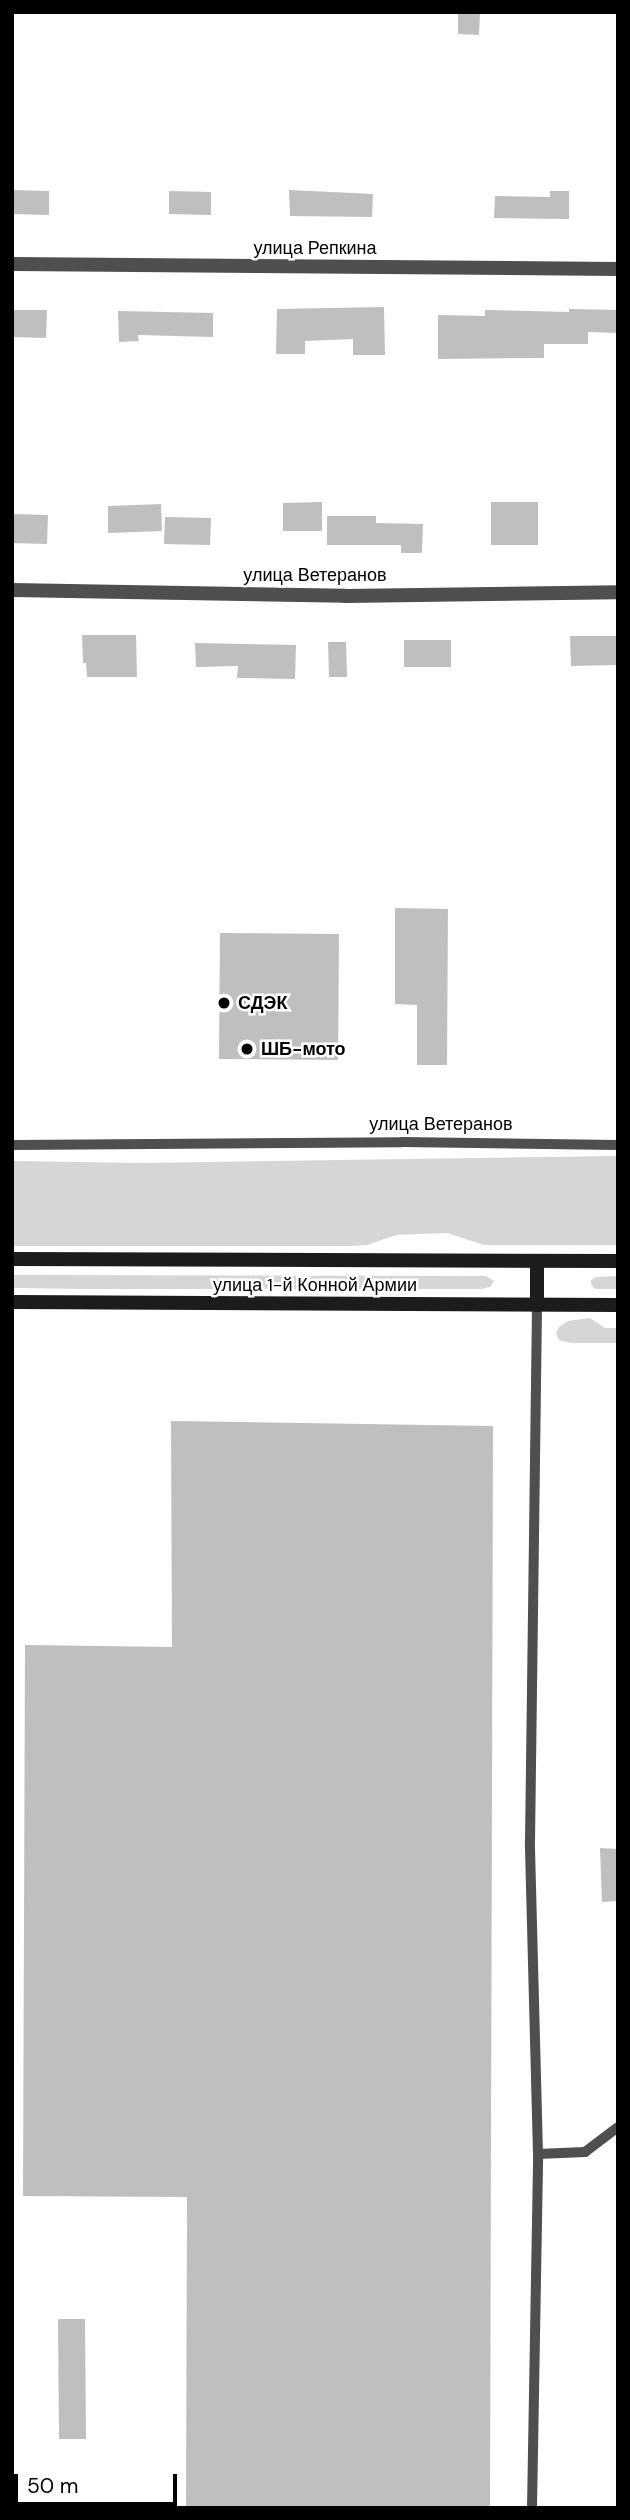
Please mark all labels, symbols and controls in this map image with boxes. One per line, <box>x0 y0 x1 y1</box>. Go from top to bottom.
street label: улица Репкина <box>253 237 377 259</box>
street label: улица Ветеранов <box>243 564 387 586</box>
place label: СДЭК <box>238 992 287 1014</box>
marker: СДЭК <box>216 995 232 1011</box>
place label: ШБ-мото <box>261 1038 346 1060</box>
marker: ШБ-мото <box>239 1041 255 1057</box>
street label: улица Ветеранов <box>369 1113 513 1135</box>
street label: улица 1-й Конной Армии <box>213 1274 417 1296</box>
scale bar <box>18 2460 180 2504</box>
text: 50 m <box>27 2472 78 2500</box>

